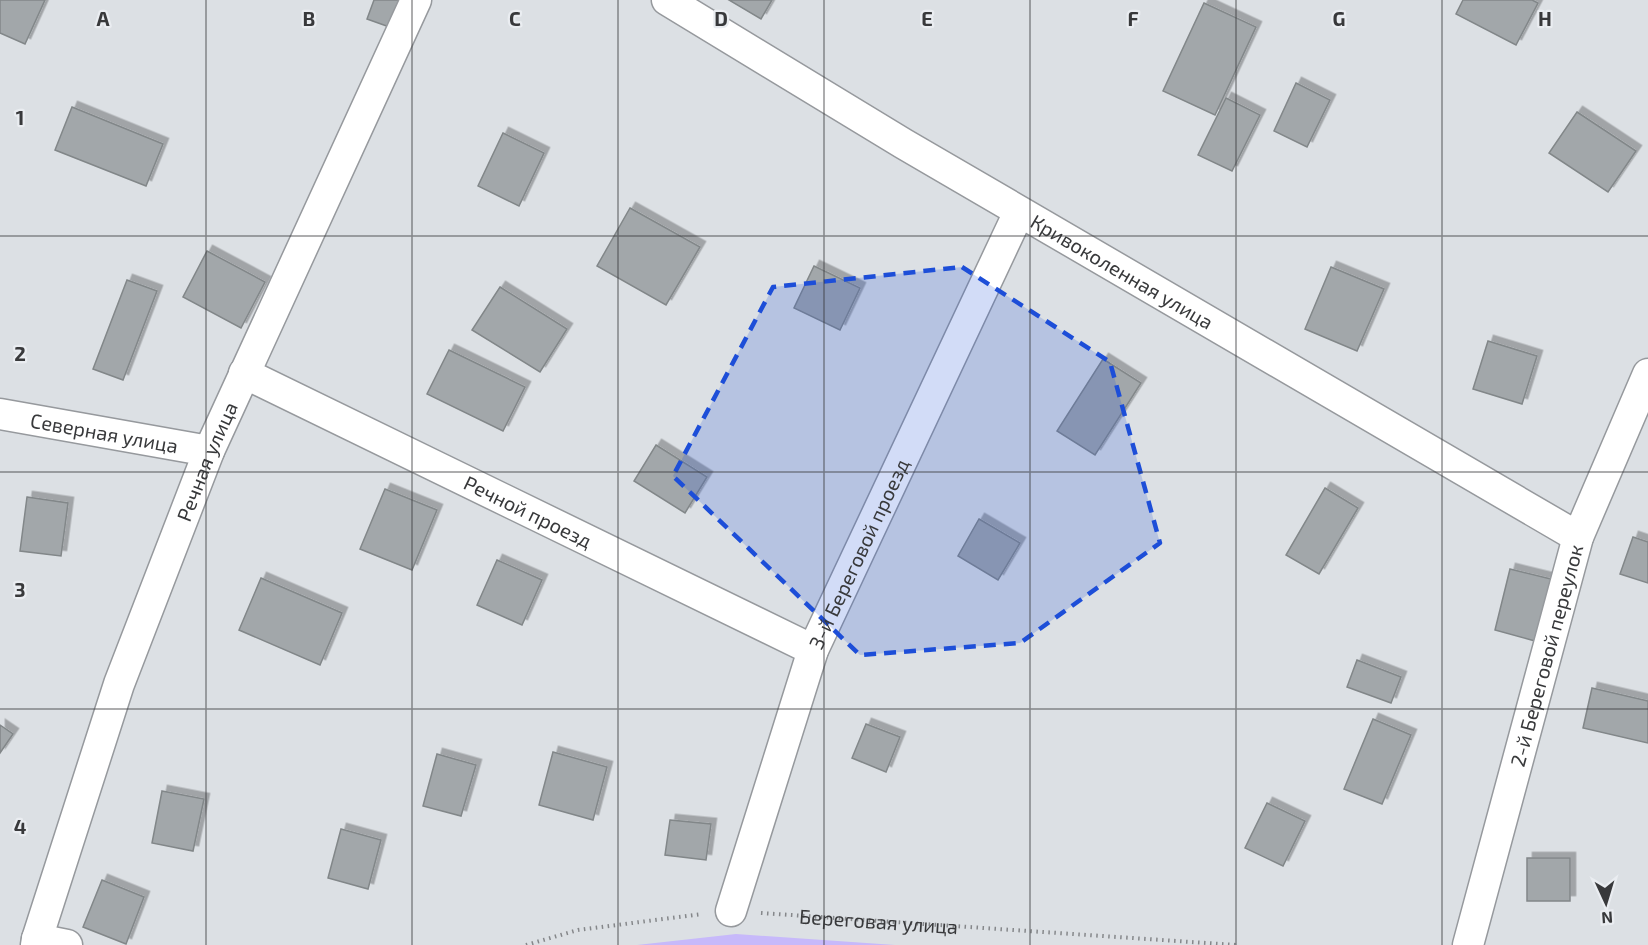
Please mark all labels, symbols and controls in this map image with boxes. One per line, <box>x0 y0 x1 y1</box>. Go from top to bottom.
text: A <box>96 6 110 30</box>
text: B <box>303 6 315 30</box>
text: C <box>509 6 521 30</box>
text: D <box>714 6 728 30</box>
text: E <box>921 6 933 30</box>
text: F <box>1127 6 1139 30</box>
text: G <box>1333 6 1345 30</box>
text: H <box>1538 6 1552 30</box>
text: 1 <box>16 105 24 129</box>
street label: Кривоколенная улица <box>1027 209 1218 334</box>
text: 2 <box>14 341 26 365</box>
street label: Речная улица <box>171 398 242 525</box>
street label: Северная улица <box>29 408 180 457</box>
street label: 3-й Береговой проезд <box>803 455 913 653</box>
street label: Речной проезд <box>460 470 596 553</box>
street label: 2-й Береговой переулок <box>1505 541 1588 769</box>
text: 3 <box>14 577 26 601</box>
text: 4 <box>14 814 27 838</box>
north arrow <box>1576 873 1636 933</box>
street label: Береговая улица <box>799 904 959 938</box>
text: N <box>1601 909 1614 928</box>

